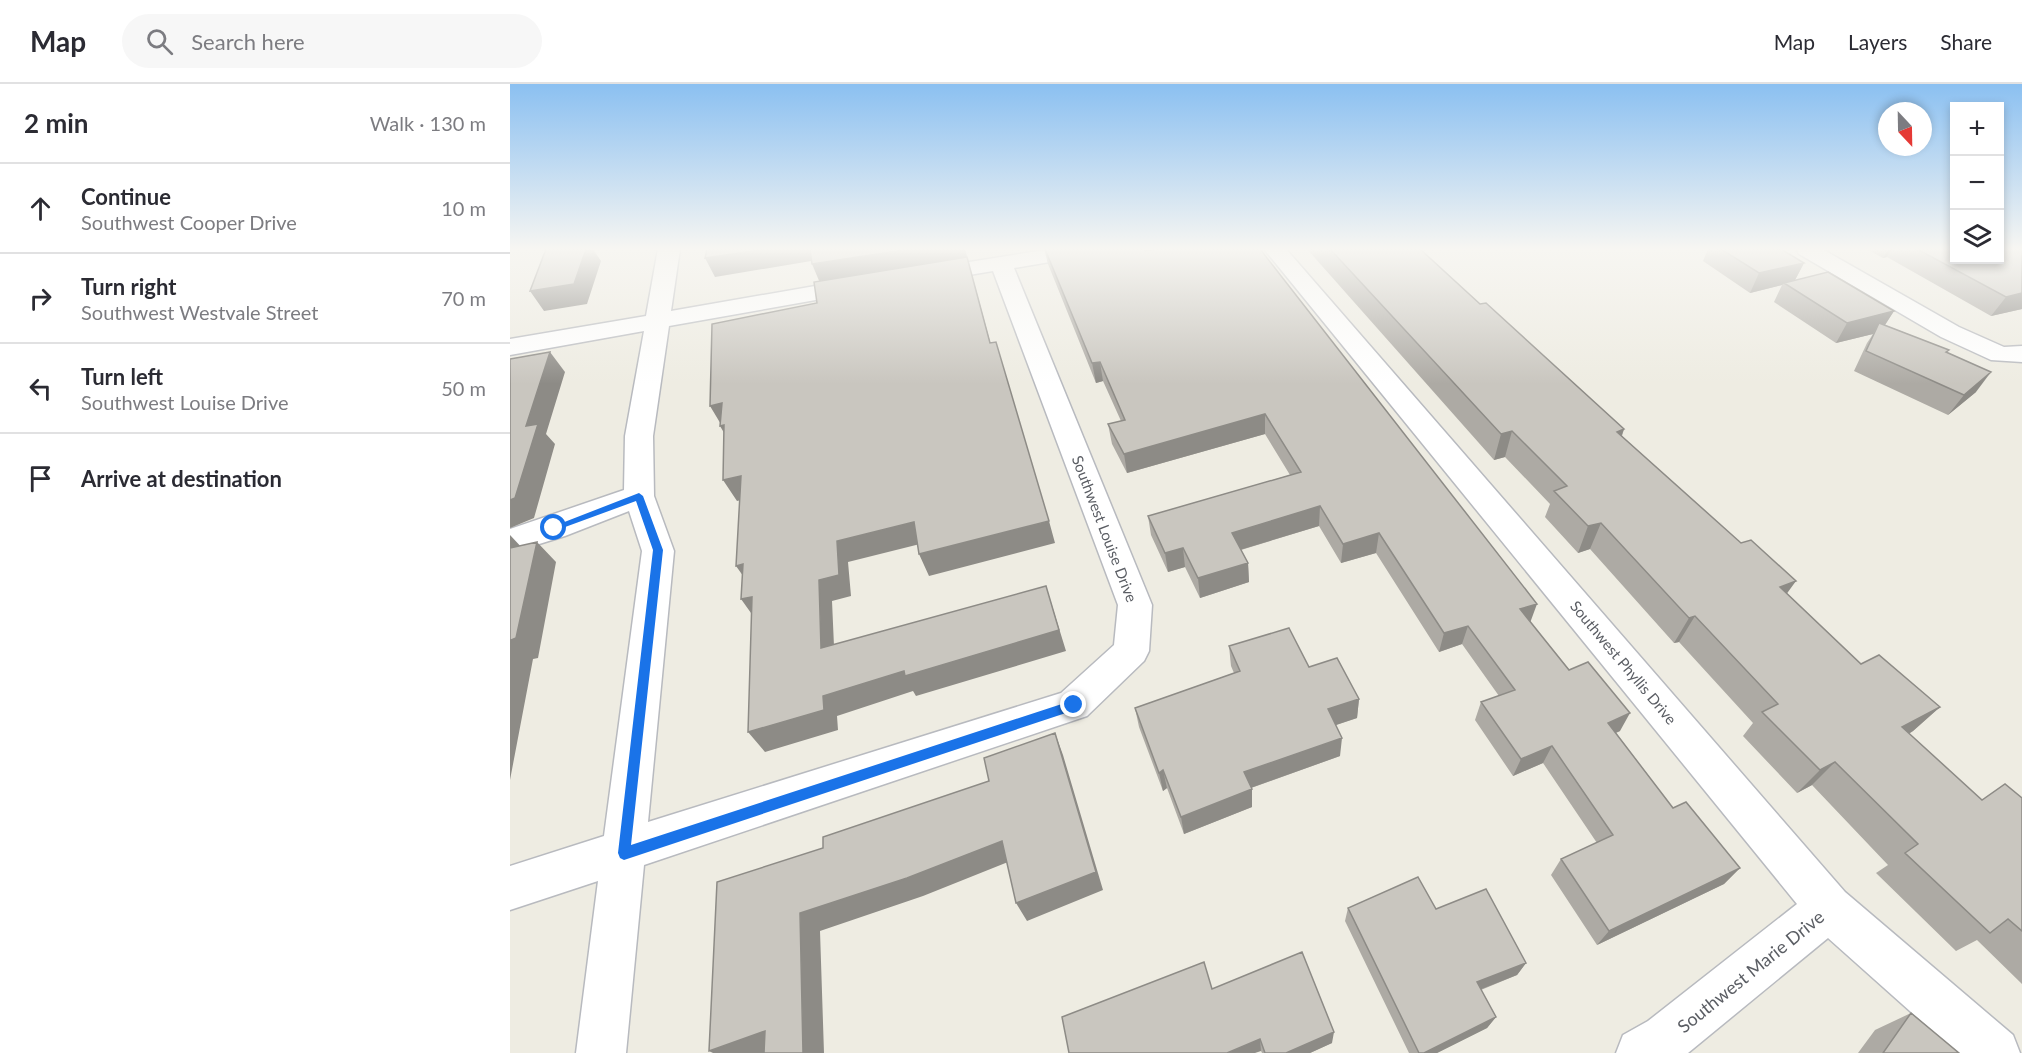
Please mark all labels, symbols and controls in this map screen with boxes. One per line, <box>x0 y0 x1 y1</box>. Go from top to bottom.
search box <box>122 14 542 68</box>
text: Map <box>30 24 86 58</box>
icon: search <box>143 25 176 58</box>
text: Search here <box>191 28 305 55</box>
text: Map <box>1774 29 1815 54</box>
text: Layers <box>1848 29 1907 54</box>
text: Share <box>1940 29 1992 54</box>
north arrow <box>1878 102 1932 156</box>
map controls <box>1950 102 2004 264</box>
button: + <box>1950 102 2004 156</box>
text: 2 min <box>24 107 88 139</box>
text: Walk · 130 m <box>370 111 486 135</box>
button: − <box>1950 156 2004 210</box>
text: Continue <box>81 183 171 210</box>
icon: ahead <box>24 192 57 225</box>
text: 10 m <box>441 196 486 220</box>
text: Southwest Cooper Drive <box>81 210 297 234</box>
button: layers <box>1950 210 2004 264</box>
text: Turn right <box>81 273 176 300</box>
icon: right <box>24 282 57 315</box>
text: 70 m <box>441 286 486 310</box>
text: Southwest Westvale Street <box>81 300 318 324</box>
text: Turn left <box>81 363 163 390</box>
icon: left <box>24 372 57 405</box>
text: 50 m <box>441 376 486 400</box>
text: Southwest Louise Drive <box>81 390 289 414</box>
street label: Southwest Louise Drive <box>1069 453 1141 605</box>
icon: arrive <box>24 462 57 495</box>
text: Arrive at destination <box>81 465 282 492</box>
route start <box>540 514 566 540</box>
street label: Southwest Phyllis Drive <box>1567 597 1681 728</box>
route end <box>1060 691 1086 717</box>
street label: Southwest Marie Drive <box>1673 905 1828 1037</box>

